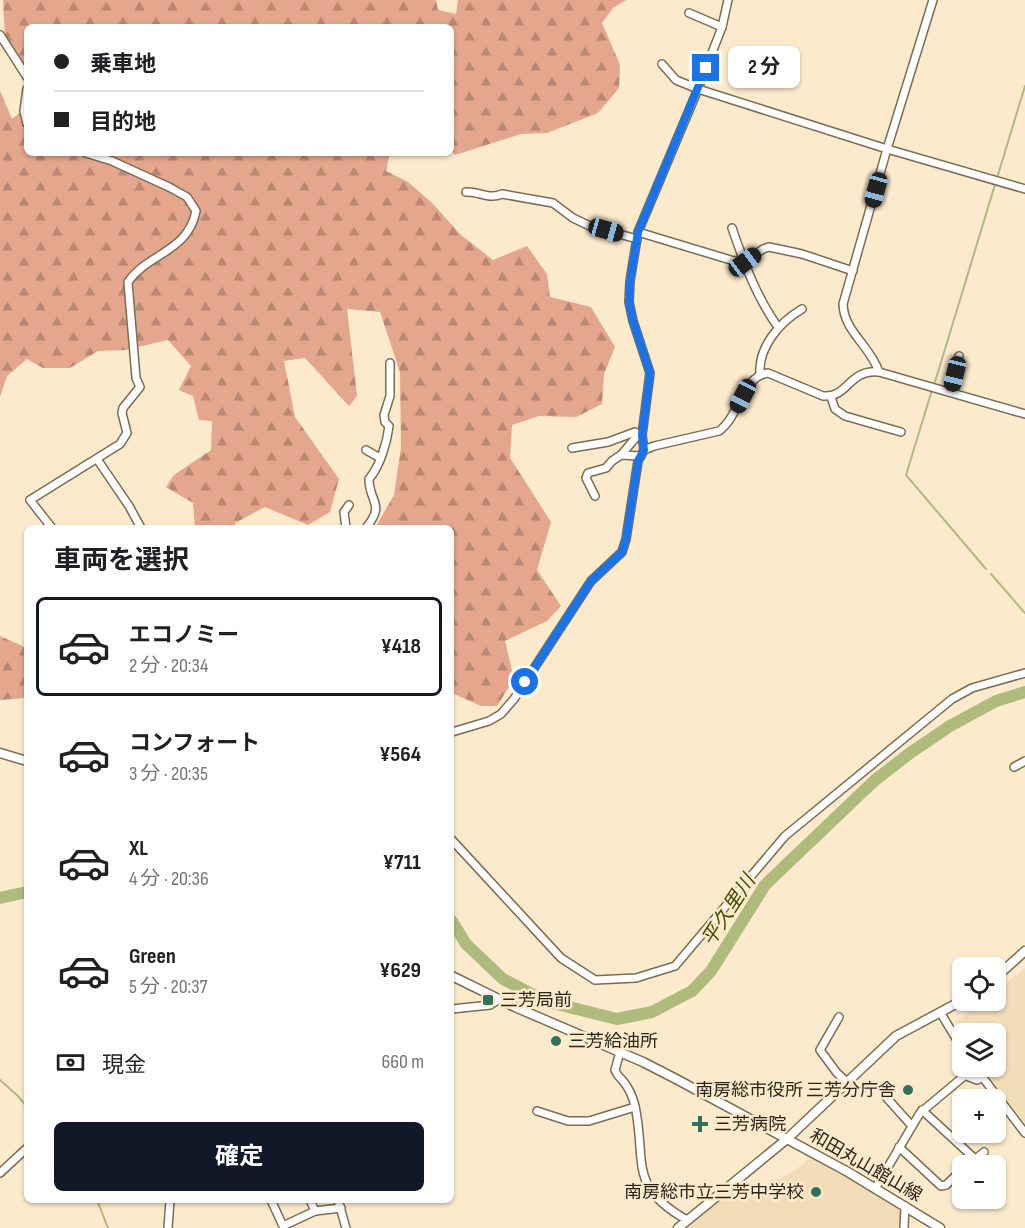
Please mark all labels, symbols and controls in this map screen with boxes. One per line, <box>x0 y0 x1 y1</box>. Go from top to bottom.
callout: 2 分 <box>727 47 799 89</box>
text: 乗車地 <box>90 51 156 78</box>
route end <box>692 54 719 81</box>
text: 2 分 <box>748 55 780 79</box>
text: 目的地 <box>90 109 156 136</box>
car <box>863 170 889 210</box>
car <box>586 216 626 244</box>
car <box>725 244 765 280</box>
car <box>942 354 968 394</box>
car <box>727 376 759 416</box>
text: 車両を選択 <box>54 545 189 577</box>
icon: car <box>57 620 111 674</box>
text: エコノミー <box>129 622 239 649</box>
text: ¥418 <box>381 633 421 660</box>
text: 2 分 · 20:34 <box>129 654 208 678</box>
route start <box>511 668 538 695</box>
icon: car <box>57 728 111 782</box>
text: コンフォート <box>129 730 260 757</box>
text: ¥564 <box>379 741 421 768</box>
text: 3 分 · 20:35 <box>129 762 208 786</box>
text: XL <box>129 835 148 862</box>
icon: car <box>57 836 111 890</box>
text: ¥711 <box>383 849 421 876</box>
text: 4 分 · 20:36 <box>129 867 209 891</box>
water label: 平久里川 <box>697 869 762 951</box>
text: Green <box>129 943 176 970</box>
icon: car <box>57 944 111 998</box>
text: ¥629 <box>379 957 421 984</box>
map controls <box>952 957 1006 1209</box>
button: locate <box>952 957 1006 1011</box>
text: 5 分 · 20:37 <box>129 975 208 999</box>
place label: 三芳局前 <box>500 990 572 1011</box>
marker: 三芳局前 <box>481 993 495 1007</box>
button: layers <box>952 1023 1006 1077</box>
place label: 三芳給油所 <box>568 1031 658 1052</box>
marker: 三芳給油所 <box>549 1034 563 1048</box>
icon: cash <box>54 1046 87 1079</box>
text: 660 m <box>382 1050 424 1074</box>
text: 現金 <box>102 1052 146 1079</box>
place label: 南房総市役所 三芳分庁舎 <box>695 1080 896 1101</box>
marker: 南房総市役所 三芳分庁舎 <box>901 1083 915 1097</box>
button: + <box>952 1089 1006 1143</box>
place label: 三芳病院 <box>714 1114 786 1135</box>
marker: 三芳病院 <box>691 1115 709 1133</box>
button: 確定 <box>54 1122 424 1191</box>
street label: 和田丸山館山線 <box>806 1125 926 1206</box>
button: − <box>952 1155 1006 1209</box>
place label: 南房総市立三芳中学校 <box>624 1182 804 1203</box>
marker: 南房総市立三芳中学校 <box>809 1185 823 1199</box>

